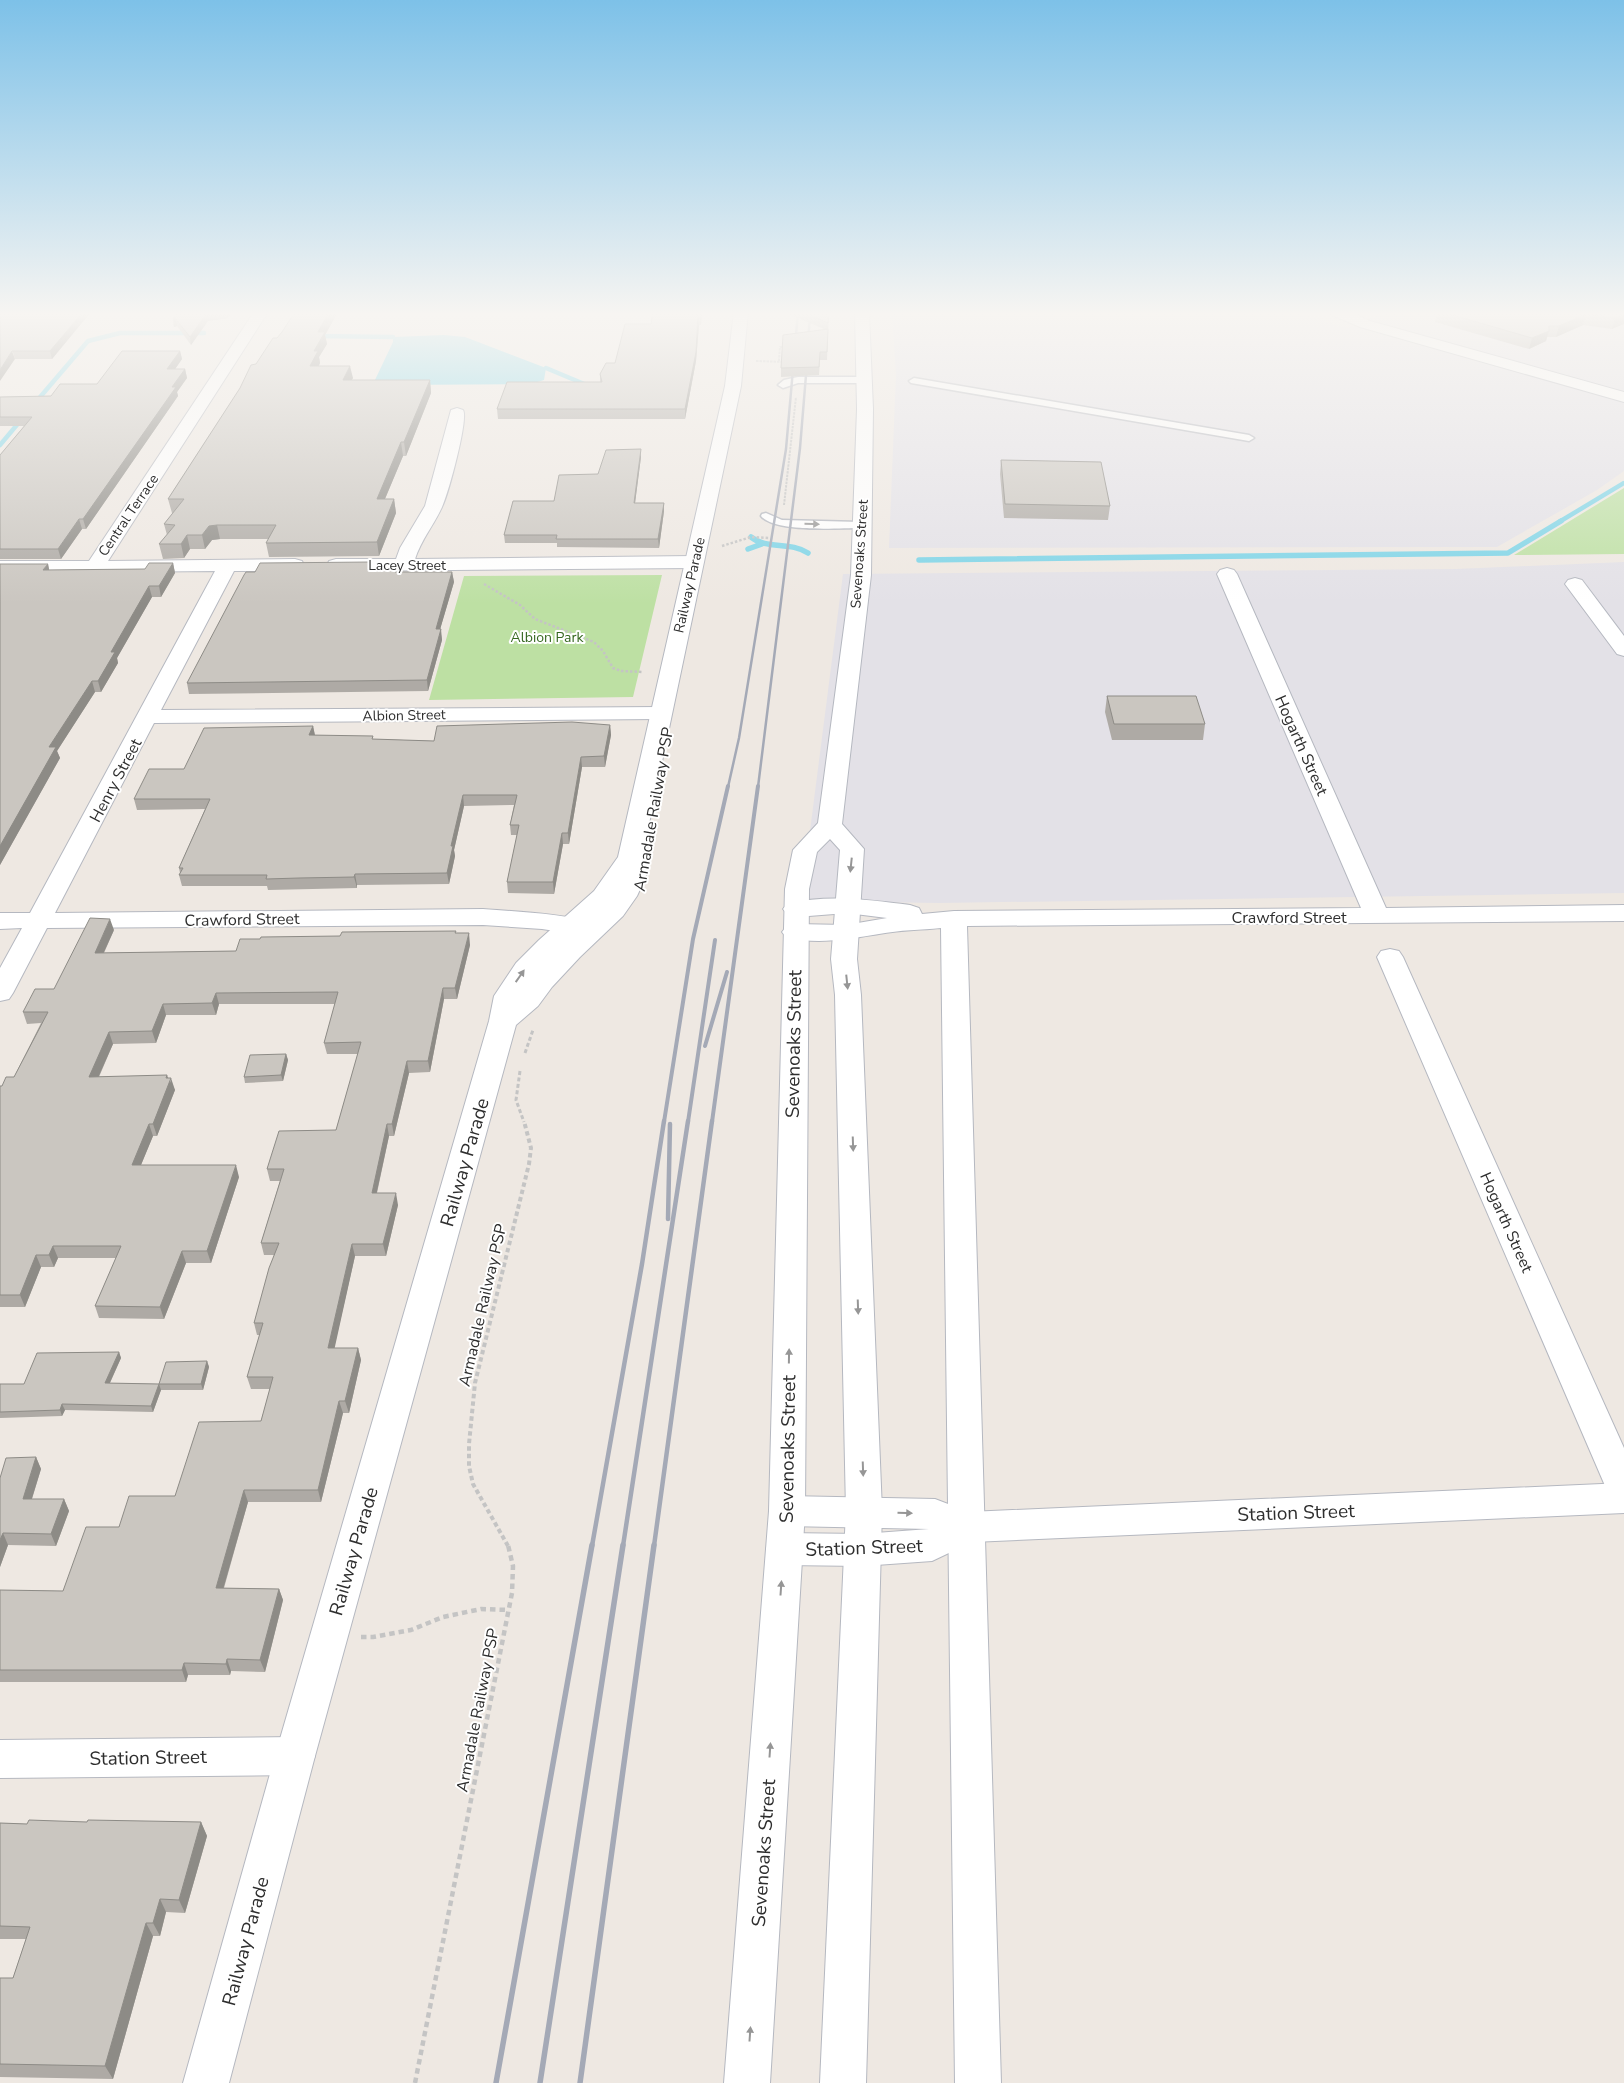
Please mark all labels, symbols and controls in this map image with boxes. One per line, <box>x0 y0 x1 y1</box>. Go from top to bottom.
street label: Central Terrace <box>94 470 163 560</box>
street label: Sevenoaks Street <box>846 499 873 609</box>
one-way arrow <box>804 520 820 528</box>
street label: Railway Parade <box>669 535 710 635</box>
street label: Lacey Street <box>368 556 446 575</box>
park label: Albion Park <box>510 628 585 647</box>
street label: Hogarth Street <box>1269 692 1333 799</box>
street label: Albion Street <box>362 705 446 726</box>
street label: Armadale Railway PSP <box>629 725 679 893</box>
street label: Henry Street <box>85 734 147 826</box>
one-way arrow <box>847 857 855 873</box>
street label: Crawford Street <box>1231 907 1347 929</box>
street label: Crawford Street <box>184 908 300 932</box>
one-way arrow <box>515 969 525 983</box>
street label: Sevenoaks Street <box>780 969 808 1118</box>
one-way arrow <box>843 974 851 990</box>
street label: Railway Parade <box>434 1095 496 1230</box>
one-way arrow <box>849 1136 857 1152</box>
street label: Hogarth Street <box>1474 1169 1538 1276</box>
street label: Armadale Railway PSP <box>454 1222 512 1389</box>
one-way arrow <box>854 1299 862 1315</box>
one-way arrow <box>785 1347 793 1363</box>
street label: Sevenoaks Street <box>774 1374 802 1523</box>
one-way arrow <box>859 1461 867 1477</box>
street label: Railway Parade <box>323 1484 385 1619</box>
street label: Station Street <box>1237 1498 1356 1528</box>
one-way arrow <box>898 1509 914 1517</box>
street label: Station Street <box>805 1533 924 1563</box>
one-way arrow <box>778 1580 786 1596</box>
street label: Armadale Railway PSP <box>451 1627 505 1794</box>
one-way arrow <box>767 1742 775 1758</box>
street label: Station Street <box>89 1744 207 1772</box>
street label: Sevenoaks Street <box>746 1778 782 1928</box>
street label: Railway Parade <box>216 1874 276 2009</box>
one-way arrow <box>747 2026 755 2042</box>

